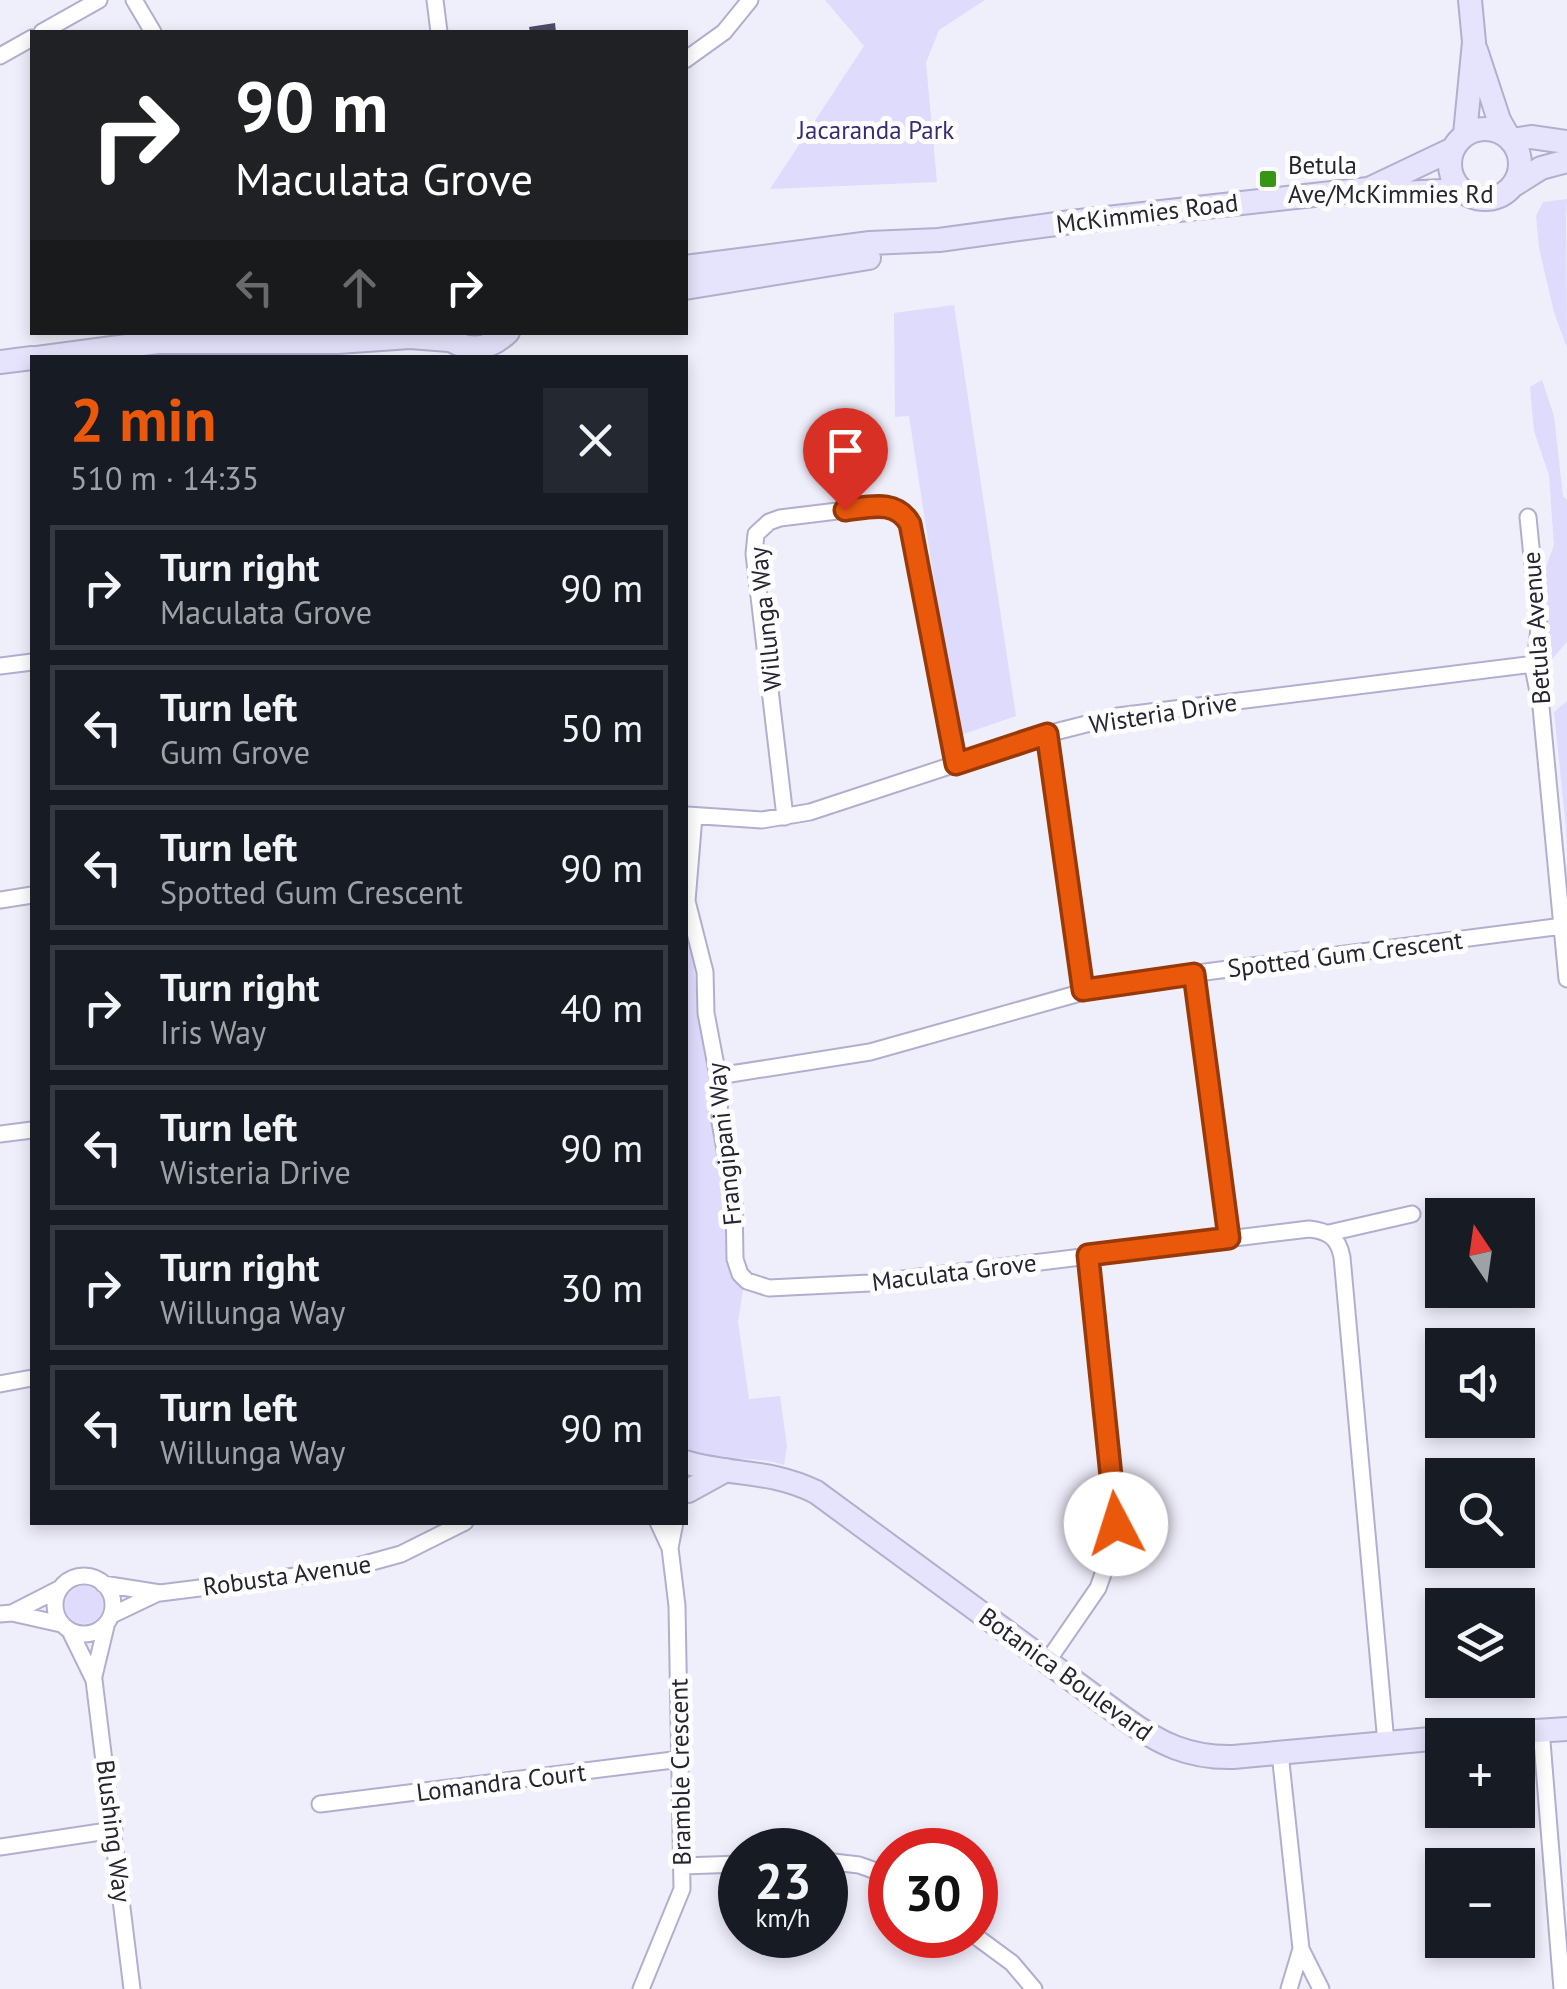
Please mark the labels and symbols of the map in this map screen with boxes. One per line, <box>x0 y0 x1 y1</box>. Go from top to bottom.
park label: Jacaranda Park <box>797 114 954 146</box>
place label: Betula Ave/McKimmies Rd <box>1288 149 1494 210</box>
marker: Betula Ave/McKimmies Rd <box>1257 168 1279 190</box>
street label: McKimmies Road <box>1054 186 1240 240</box>
pin <box>803 408 888 511</box>
street label: Willunga Way <box>741 545 788 693</box>
street label: Betula Avenue <box>1515 551 1557 705</box>
street label: Wisteria Drive <box>1087 686 1239 740</box>
street label: Spotted Gum Crescent <box>1226 924 1465 984</box>
street label: Frangipani Way <box>699 1061 748 1227</box>
north arrow <box>1425 1198 1535 1308</box>
street label: Maculata Grove <box>870 1246 1038 1298</box>
position arrow <box>1064 1472 1168 1576</box>
street label: Robusta Avenue <box>201 1547 373 1603</box>
street label: Botanica Boulevard <box>973 1600 1159 1748</box>
street label: Bramble Crescent <box>662 1678 698 1866</box>
street label: Lomandra Court <box>415 1756 588 1808</box>
street label: Blushing Way <box>89 1758 139 1904</box>
speed limit sign: 30 <box>868 1828 998 1958</box>

